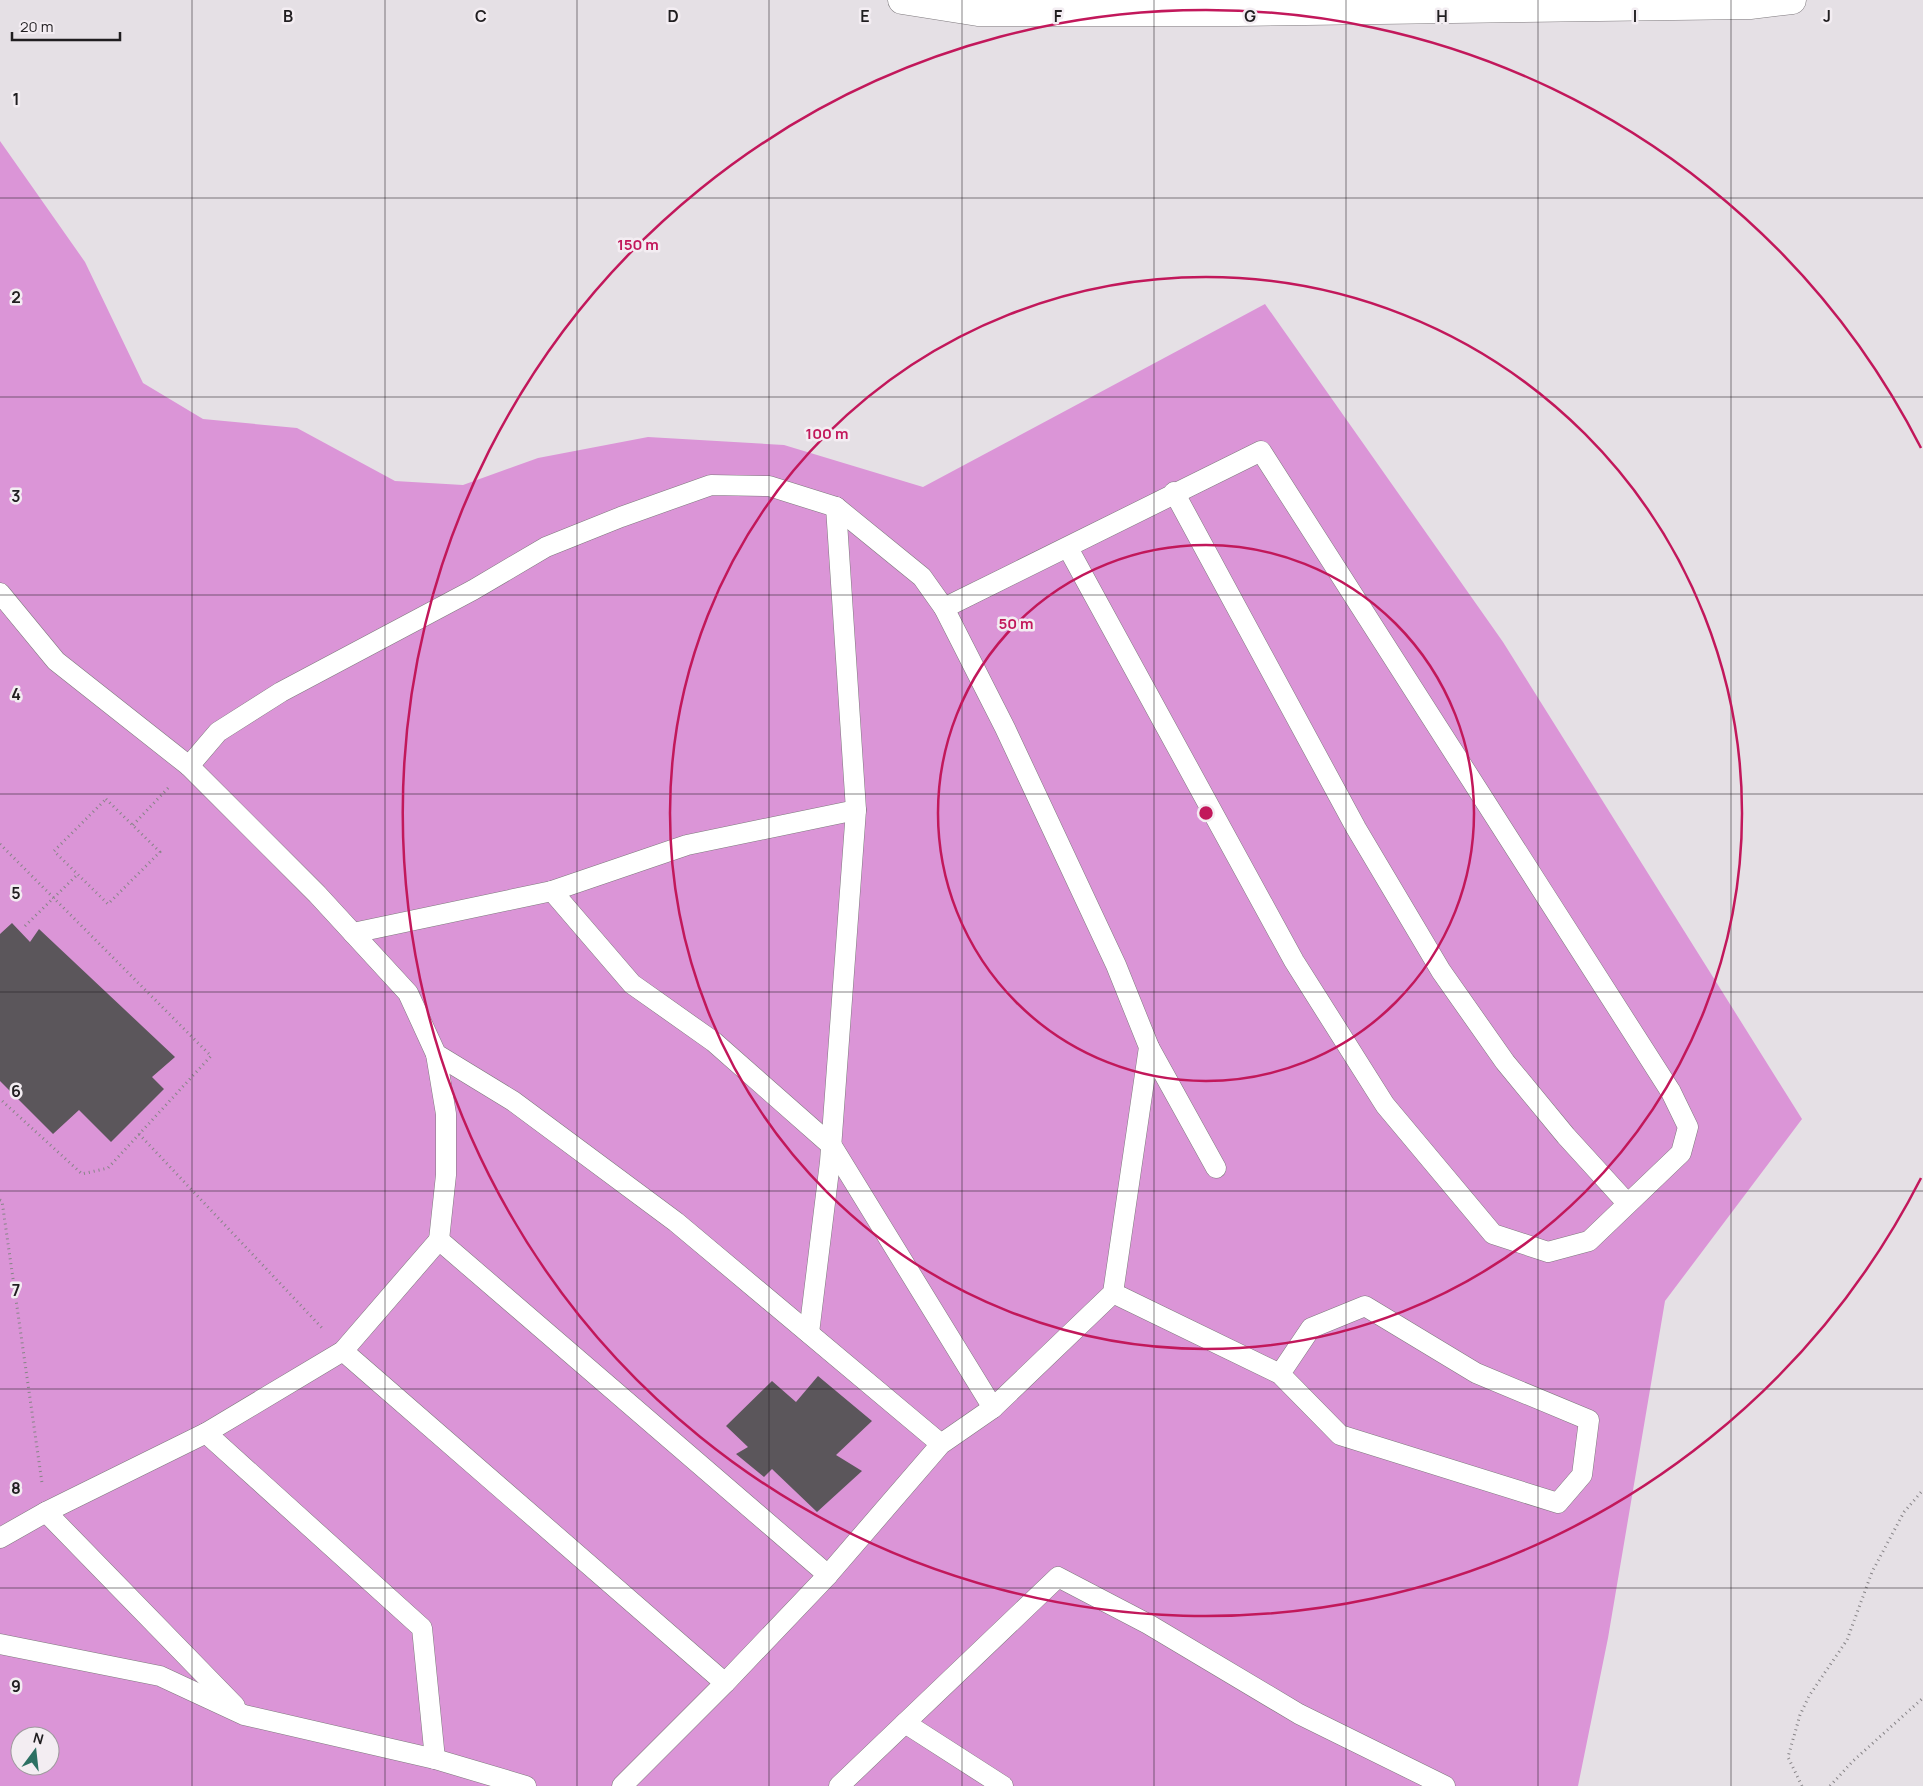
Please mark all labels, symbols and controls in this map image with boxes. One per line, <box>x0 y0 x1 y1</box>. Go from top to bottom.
text: B <box>283 5 293 27</box>
text: C <box>475 5 487 27</box>
text: D <box>667 5 679 27</box>
text: E <box>860 5 870 27</box>
text: F <box>1054 5 1063 27</box>
text: G <box>1244 5 1256 27</box>
text: H <box>1436 5 1448 27</box>
text: I <box>1633 5 1637 27</box>
text: J <box>1823 5 1831 27</box>
scale bar <box>12 10 120 42</box>
text: 20 m <box>20 16 53 37</box>
text: 1 <box>12 88 20 110</box>
text: 150 m <box>617 234 659 255</box>
text: 2 <box>11 286 21 308</box>
text: 100 m <box>806 423 848 444</box>
text: 3 <box>11 485 21 507</box>
text: 50 m <box>998 613 1034 634</box>
text: 4 <box>11 683 21 705</box>
centre of rings <box>1197 804 1215 822</box>
text: 5 <box>11 882 21 904</box>
text: 6 <box>11 1080 21 1102</box>
text: 7 <box>12 1279 20 1301</box>
text: 8 <box>11 1477 21 1499</box>
text: 9 <box>11 1675 21 1697</box>
north arrow <box>10 1726 60 1776</box>
text: N <box>31 1727 46 1748</box>

